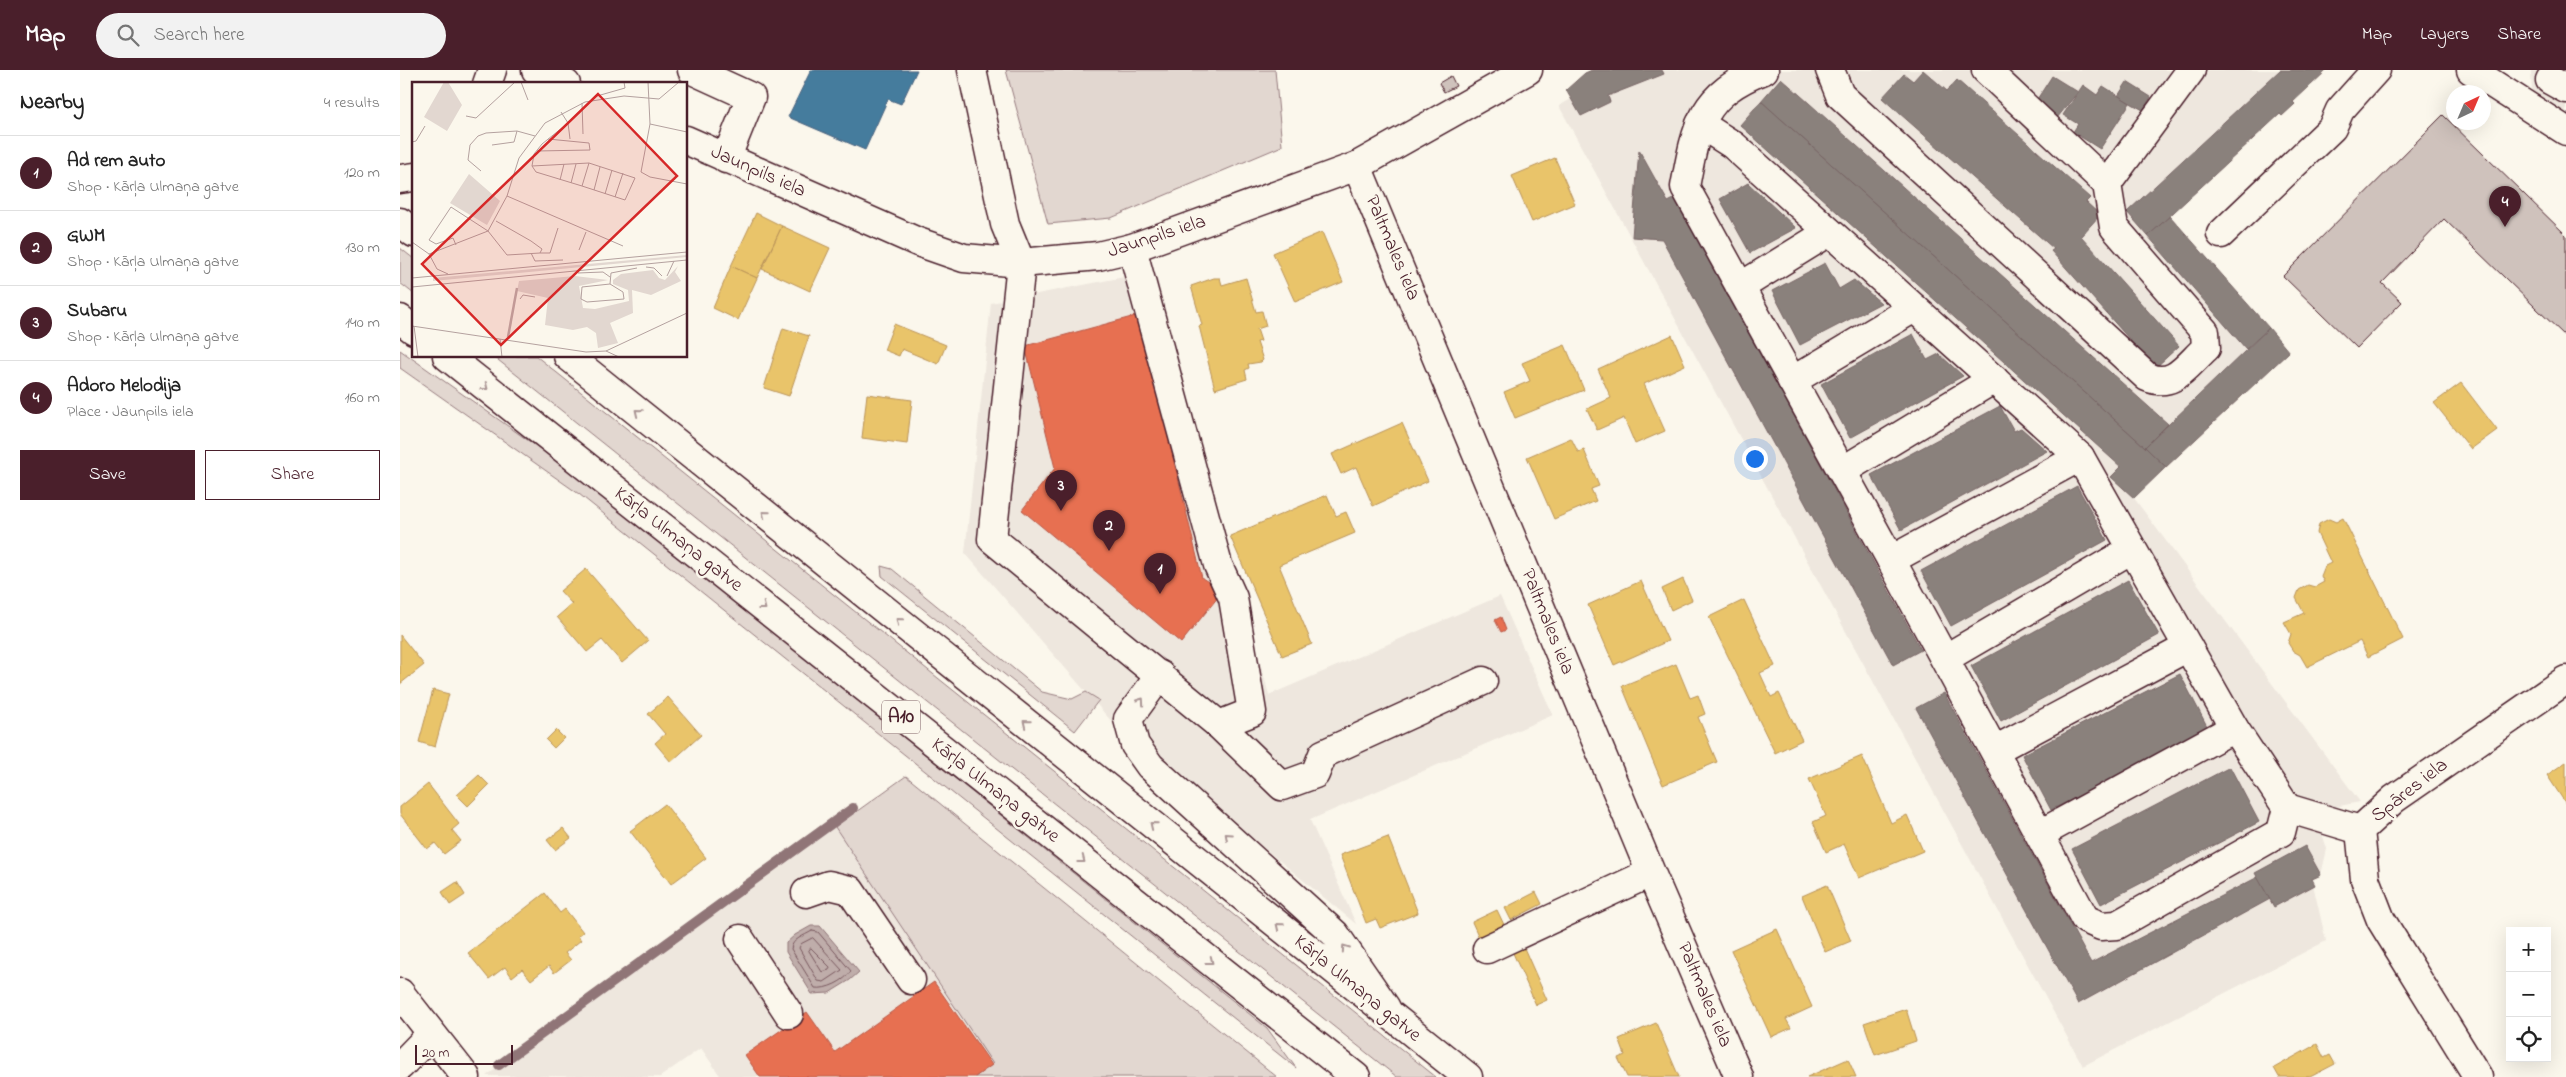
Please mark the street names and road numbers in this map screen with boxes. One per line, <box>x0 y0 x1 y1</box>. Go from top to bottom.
street label: Jaunpils iela <box>706 138 810 206</box>
street label: Paltmales iela <box>1357 191 1427 305</box>
street label: Jaunpils iela <box>1104 208 1210 266</box>
street label: Kārļa Ulmaņa gatve <box>607 480 749 601</box>
street label: Paltmales iela <box>1513 565 1581 679</box>
road number: A10 <box>882 700 920 734</box>
street label: Kārļa Ulmaņa gatve <box>924 731 1066 852</box>
street label: Spāres iela <box>2365 752 2455 830</box>
street label: Kārļa Ulmaņa gatve <box>1286 928 1427 1050</box>
street label: Paltmales iela <box>1669 938 1739 1052</box>

